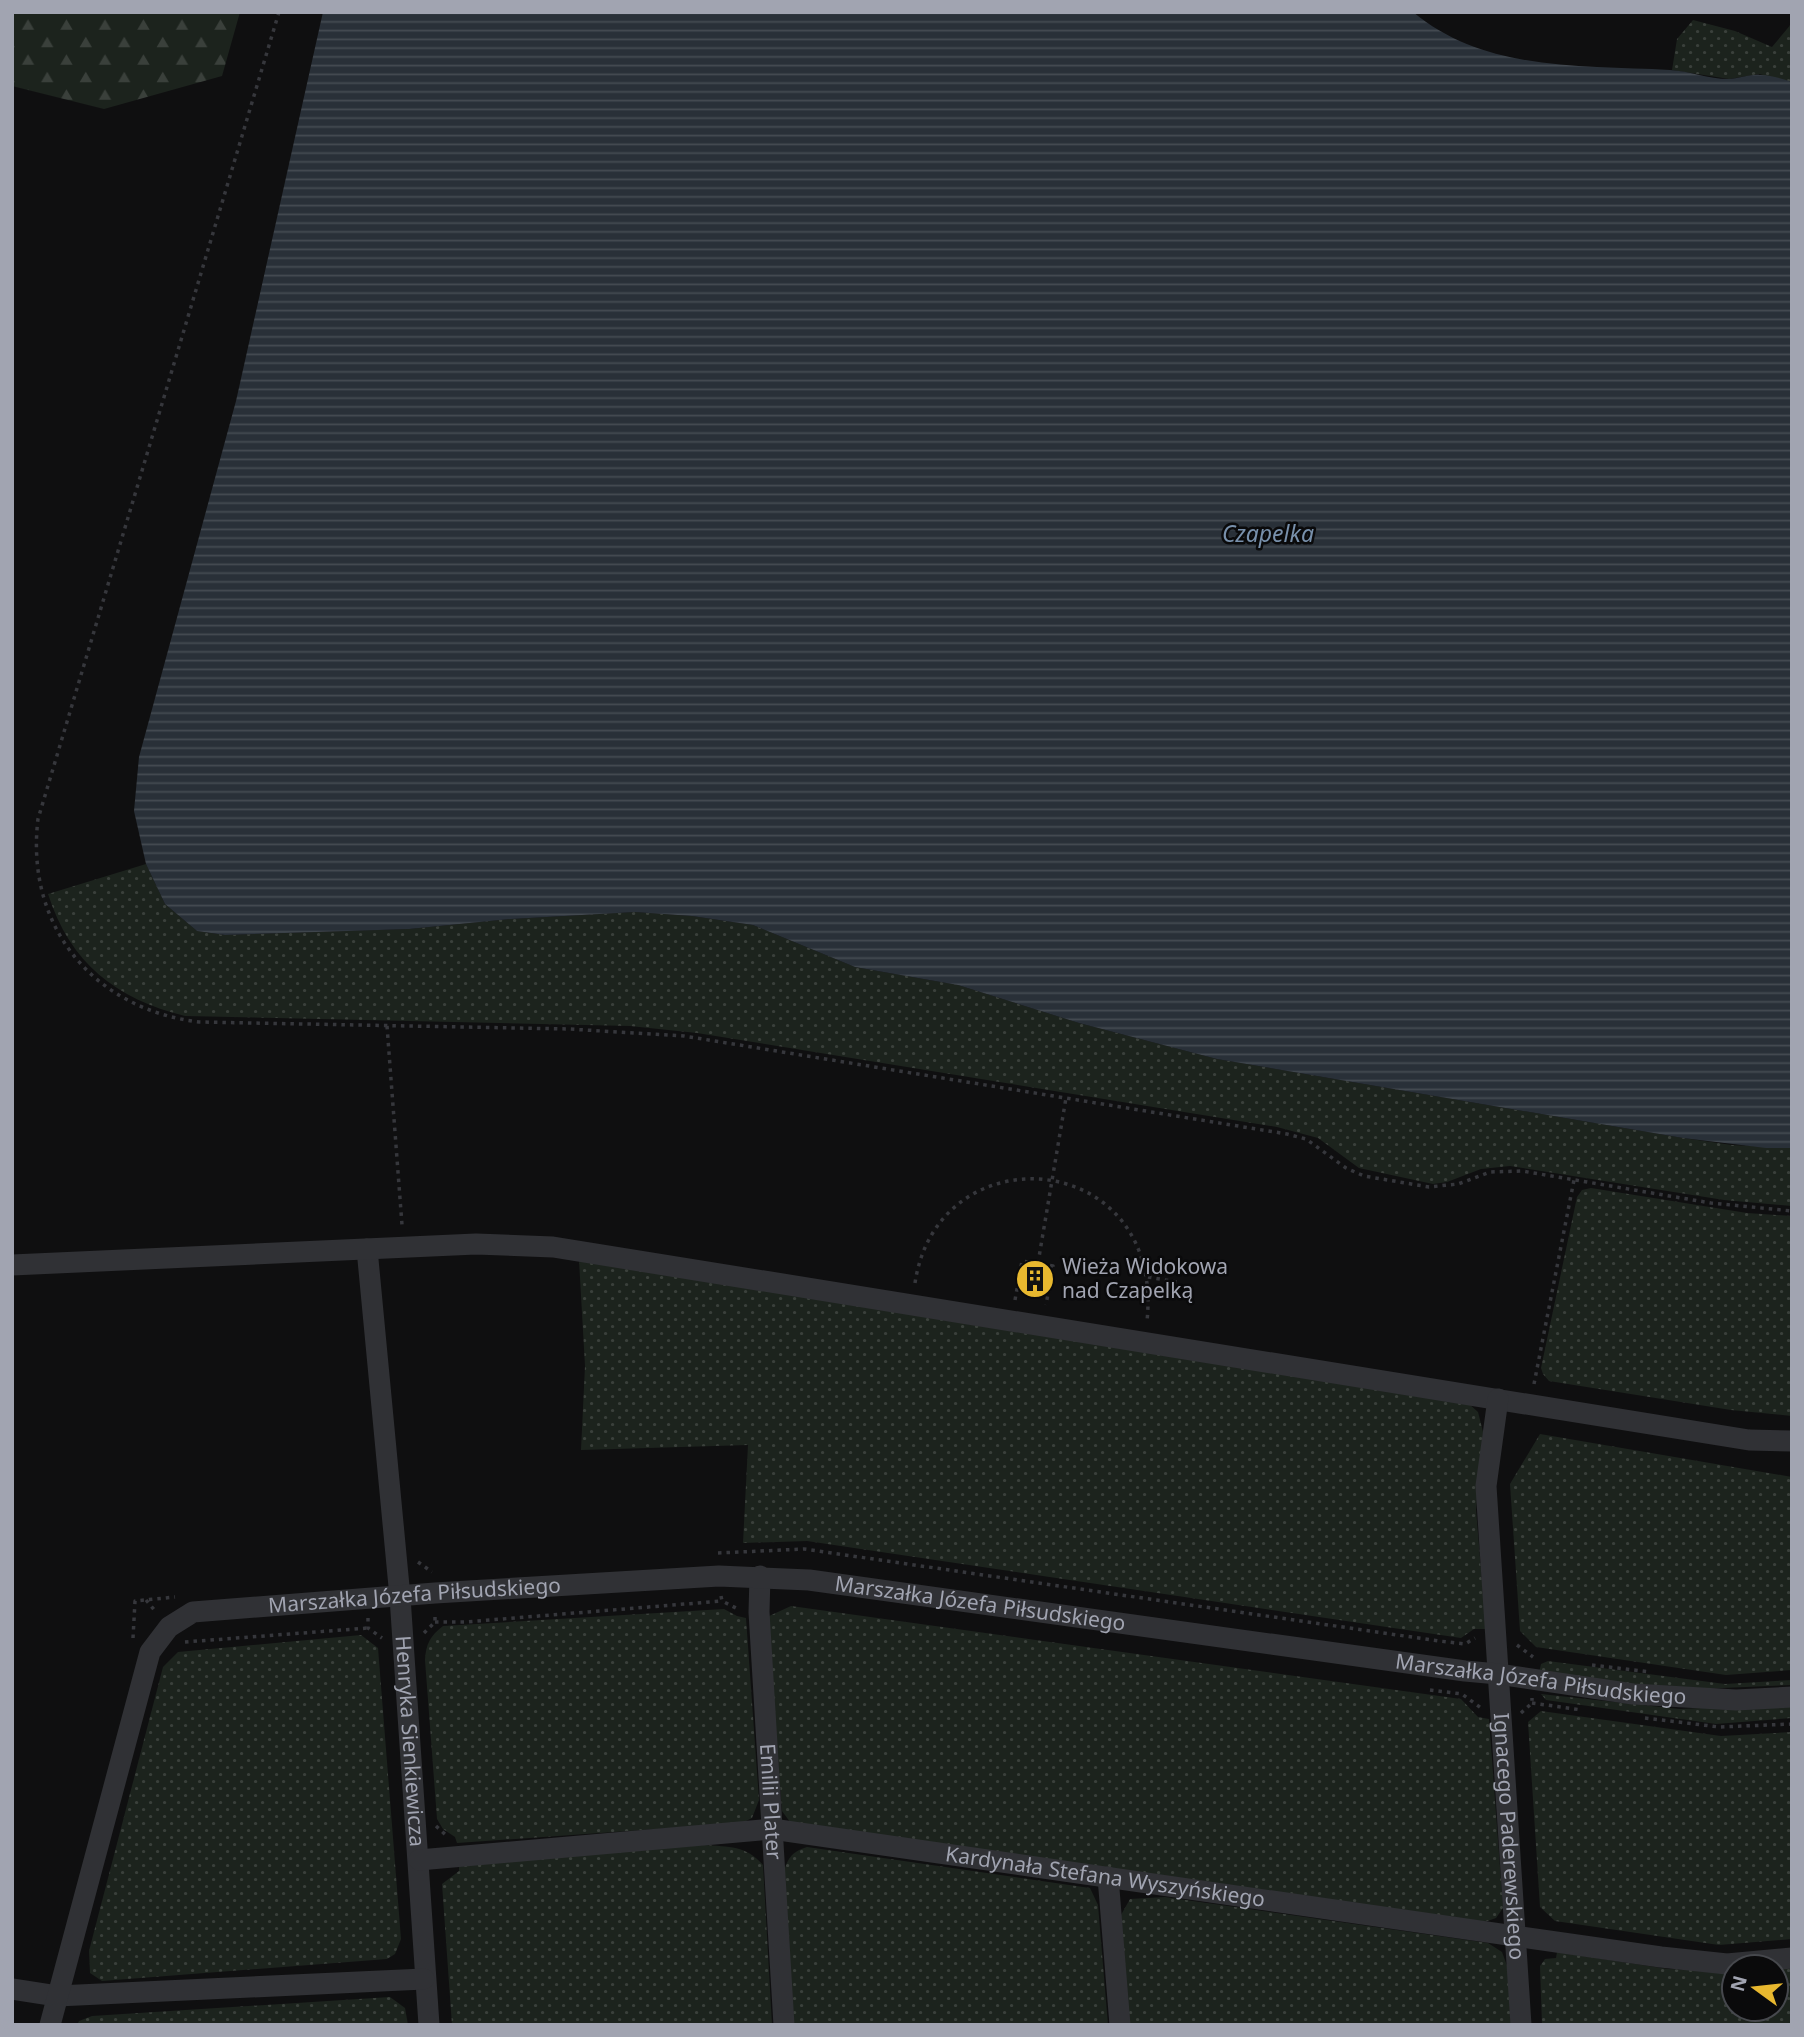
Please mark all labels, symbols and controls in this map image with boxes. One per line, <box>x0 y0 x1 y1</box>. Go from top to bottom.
water label: Czapelka <box>1222 517 1314 549</box>
place label: Wieża Widokowa nad Czapelką <box>1062 1252 1228 1304</box>
building icon: Wieża Widokowa nad Czapelką <box>1014 1258 1056 1300</box>
street label: Marszałka Józefa Piłsudskiego <box>833 1569 1127 1637</box>
street label: Marszałka Józefa Piłsudskiego <box>267 1570 562 1619</box>
street label: Henryka Sienkiewicza <box>390 1634 432 1848</box>
street label: Marszałka Józefa Piłsudskiego <box>1394 1647 1687 1710</box>
street label: Ignacego Paderewskiego <box>1488 1712 1532 1961</box>
street label: Emilii Plater <box>754 1743 789 1861</box>
street label: Kardynała Stefana Wyszyńskiego <box>944 1839 1267 1913</box>
north arrow <box>1720 1953 1790 2023</box>
text: N <box>1724 1973 1753 1994</box>

